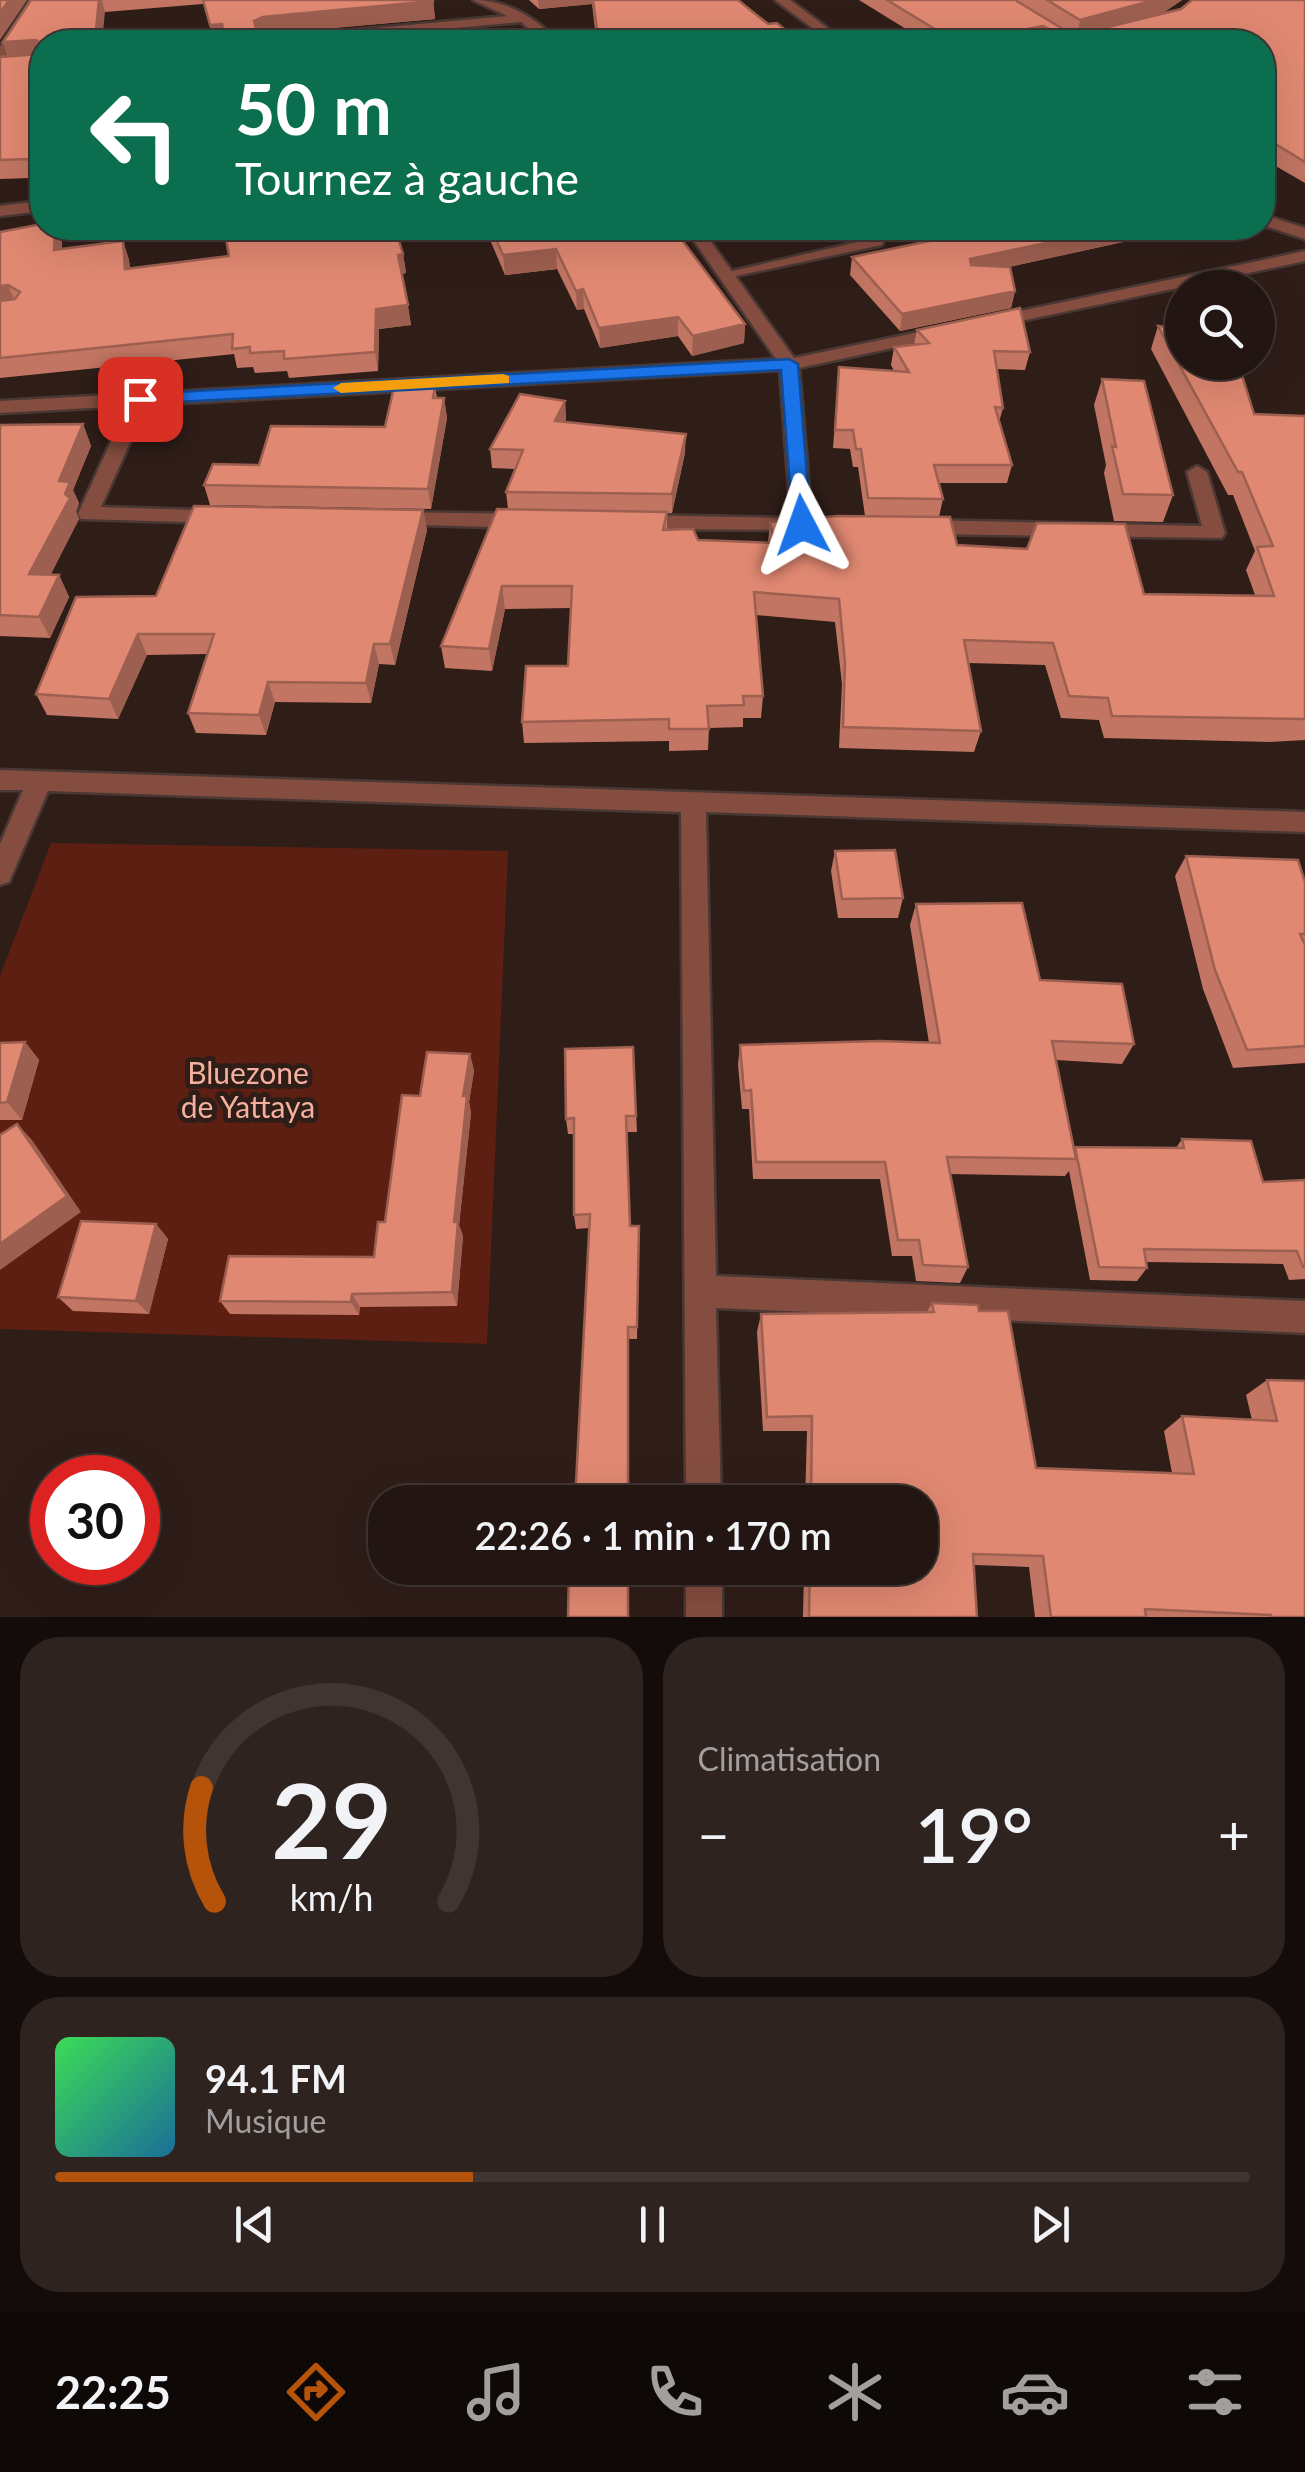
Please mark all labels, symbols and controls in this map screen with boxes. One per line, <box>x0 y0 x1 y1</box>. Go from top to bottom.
text: 50 m <box>235 66 392 150</box>
icon: left <box>70 70 200 200</box>
text: Tournez à gauche <box>235 151 579 205</box>
map controls <box>1165 270 1275 380</box>
button: search <box>1165 270 1275 380</box>
pin <box>98 357 183 442</box>
icon: arrive <box>113 372 168 427</box>
position arrow <box>750 473 854 577</box>
park label: Bluezone de Yattaya <box>181 1054 315 1124</box>
speed limit sign: 30 <box>30 1455 160 1585</box>
text: 22:26 · 1 min · 170 m <box>475 1512 831 1558</box>
text: Climatisation <box>698 1739 881 1778</box>
text: 29 <box>271 1756 392 1881</box>
text: 19° <box>915 1789 1033 1879</box>
text: − <box>698 1801 729 1867</box>
text: + <box>1218 1801 1250 1867</box>
text: km/h <box>289 1876 373 1919</box>
text: 94.1 FM <box>205 2055 347 2101</box>
text: Musique <box>205 2101 326 2140</box>
icon: previous <box>227 2197 282 2252</box>
icon: pause <box>625 2197 680 2252</box>
icon: next <box>1023 2197 1078 2252</box>
icon: directions <box>281 2357 351 2427</box>
icon: music <box>461 2357 531 2427</box>
icon: phone <box>640 2357 710 2427</box>
icon: climate <box>820 2357 890 2427</box>
icon: car <box>1000 2357 1070 2427</box>
icon: filters <box>1180 2357 1250 2427</box>
text: 22:25 <box>55 2365 171 2419</box>

